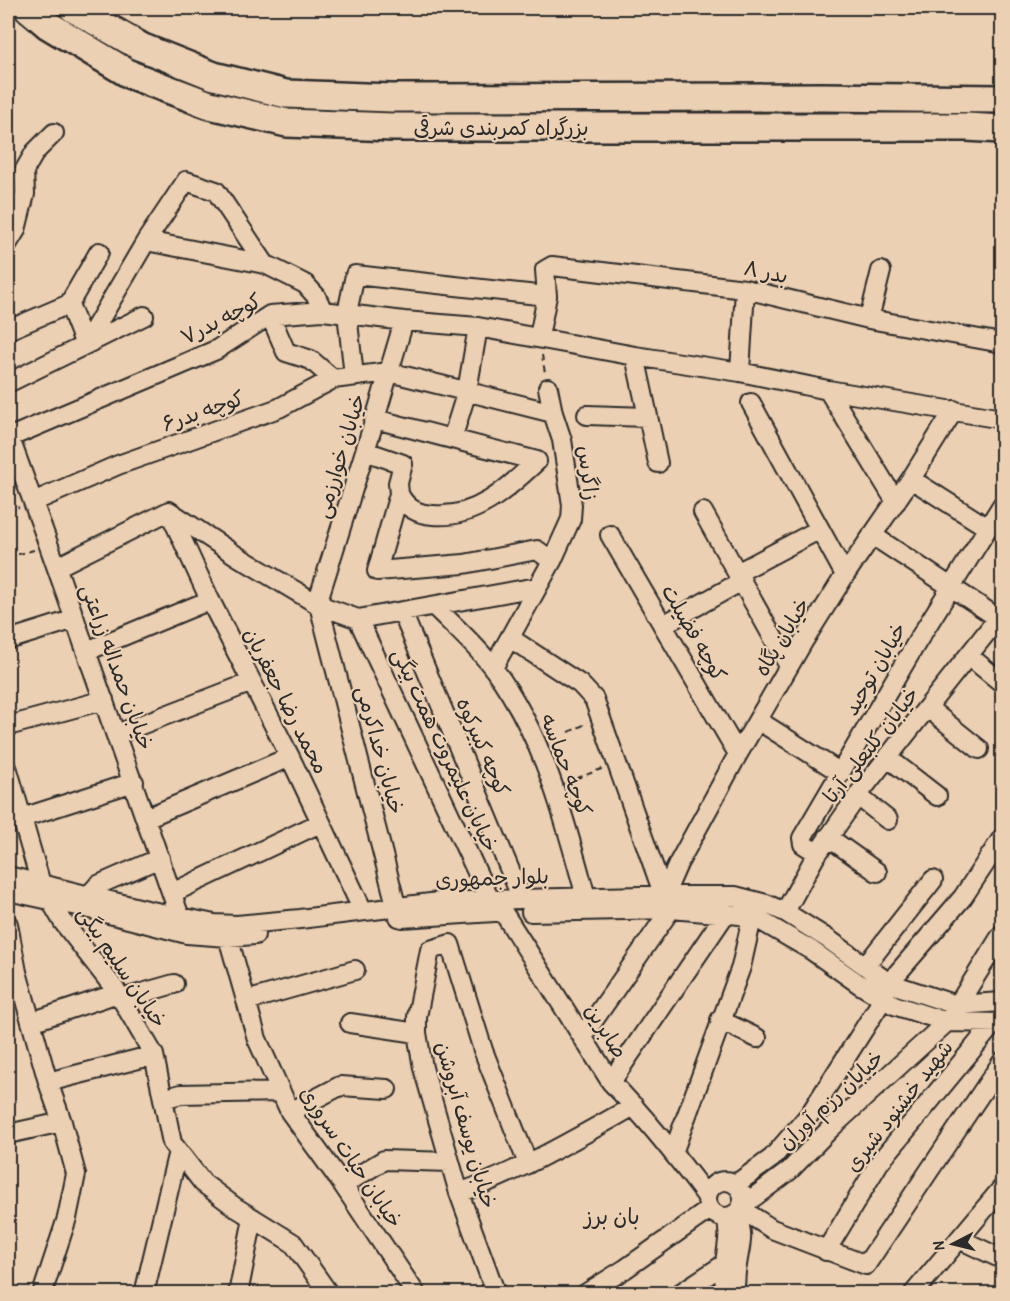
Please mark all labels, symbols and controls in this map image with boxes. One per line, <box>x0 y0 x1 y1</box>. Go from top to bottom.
street label: بزرگراه کمربندی شرقی <box>414 113 589 142</box>
street label: بدر ۸ <box>741 253 791 290</box>
street label: کوچه بدر۷ <box>175 286 266 351</box>
street label: کوچه بدر۶ <box>158 383 248 438</box>
street label: خیابان خوارزمی <box>307 390 372 522</box>
street label: زاگرس <box>571 444 606 502</box>
street label: کوچه فضیلت <box>655 579 734 687</box>
street label: خیابان حمداله زراعتی <box>74 580 161 754</box>
street label: خیابان پگاه <box>747 592 816 681</box>
street label: خیابان توحید <box>836 617 913 721</box>
street label: محمد رضا جعفریان <box>237 622 336 779</box>
street label: خیابان علیمروت همت بیگی <box>385 643 505 856</box>
street label: خیابان کلبعلی آرتا <box>816 680 925 809</box>
street label: خیابان خداکرمی <box>349 683 412 817</box>
street label: کوچه کبیرکوه <box>450 693 517 801</box>
street label: کوچه حماسه <box>534 709 599 820</box>
street label: بلوار جمهوری <box>435 861 549 894</box>
street label: خیابان سلیم بیگی <box>69 900 174 1035</box>
street label: صابرین <box>578 998 635 1064</box>
street label: شهید خشنود شیری <box>838 1034 959 1178</box>
street label: خیابان یوسف آبروشن <box>429 1038 504 1212</box>
street label: خیابان رزم آوران <box>772 1043 891 1158</box>
street label: خیابان حیات سروری <box>293 1080 410 1233</box>
district label: بان برز <box>582 1201 640 1231</box>
north arrow <box>923 1214 983 1274</box>
text: N <box>927 1240 950 1251</box>

